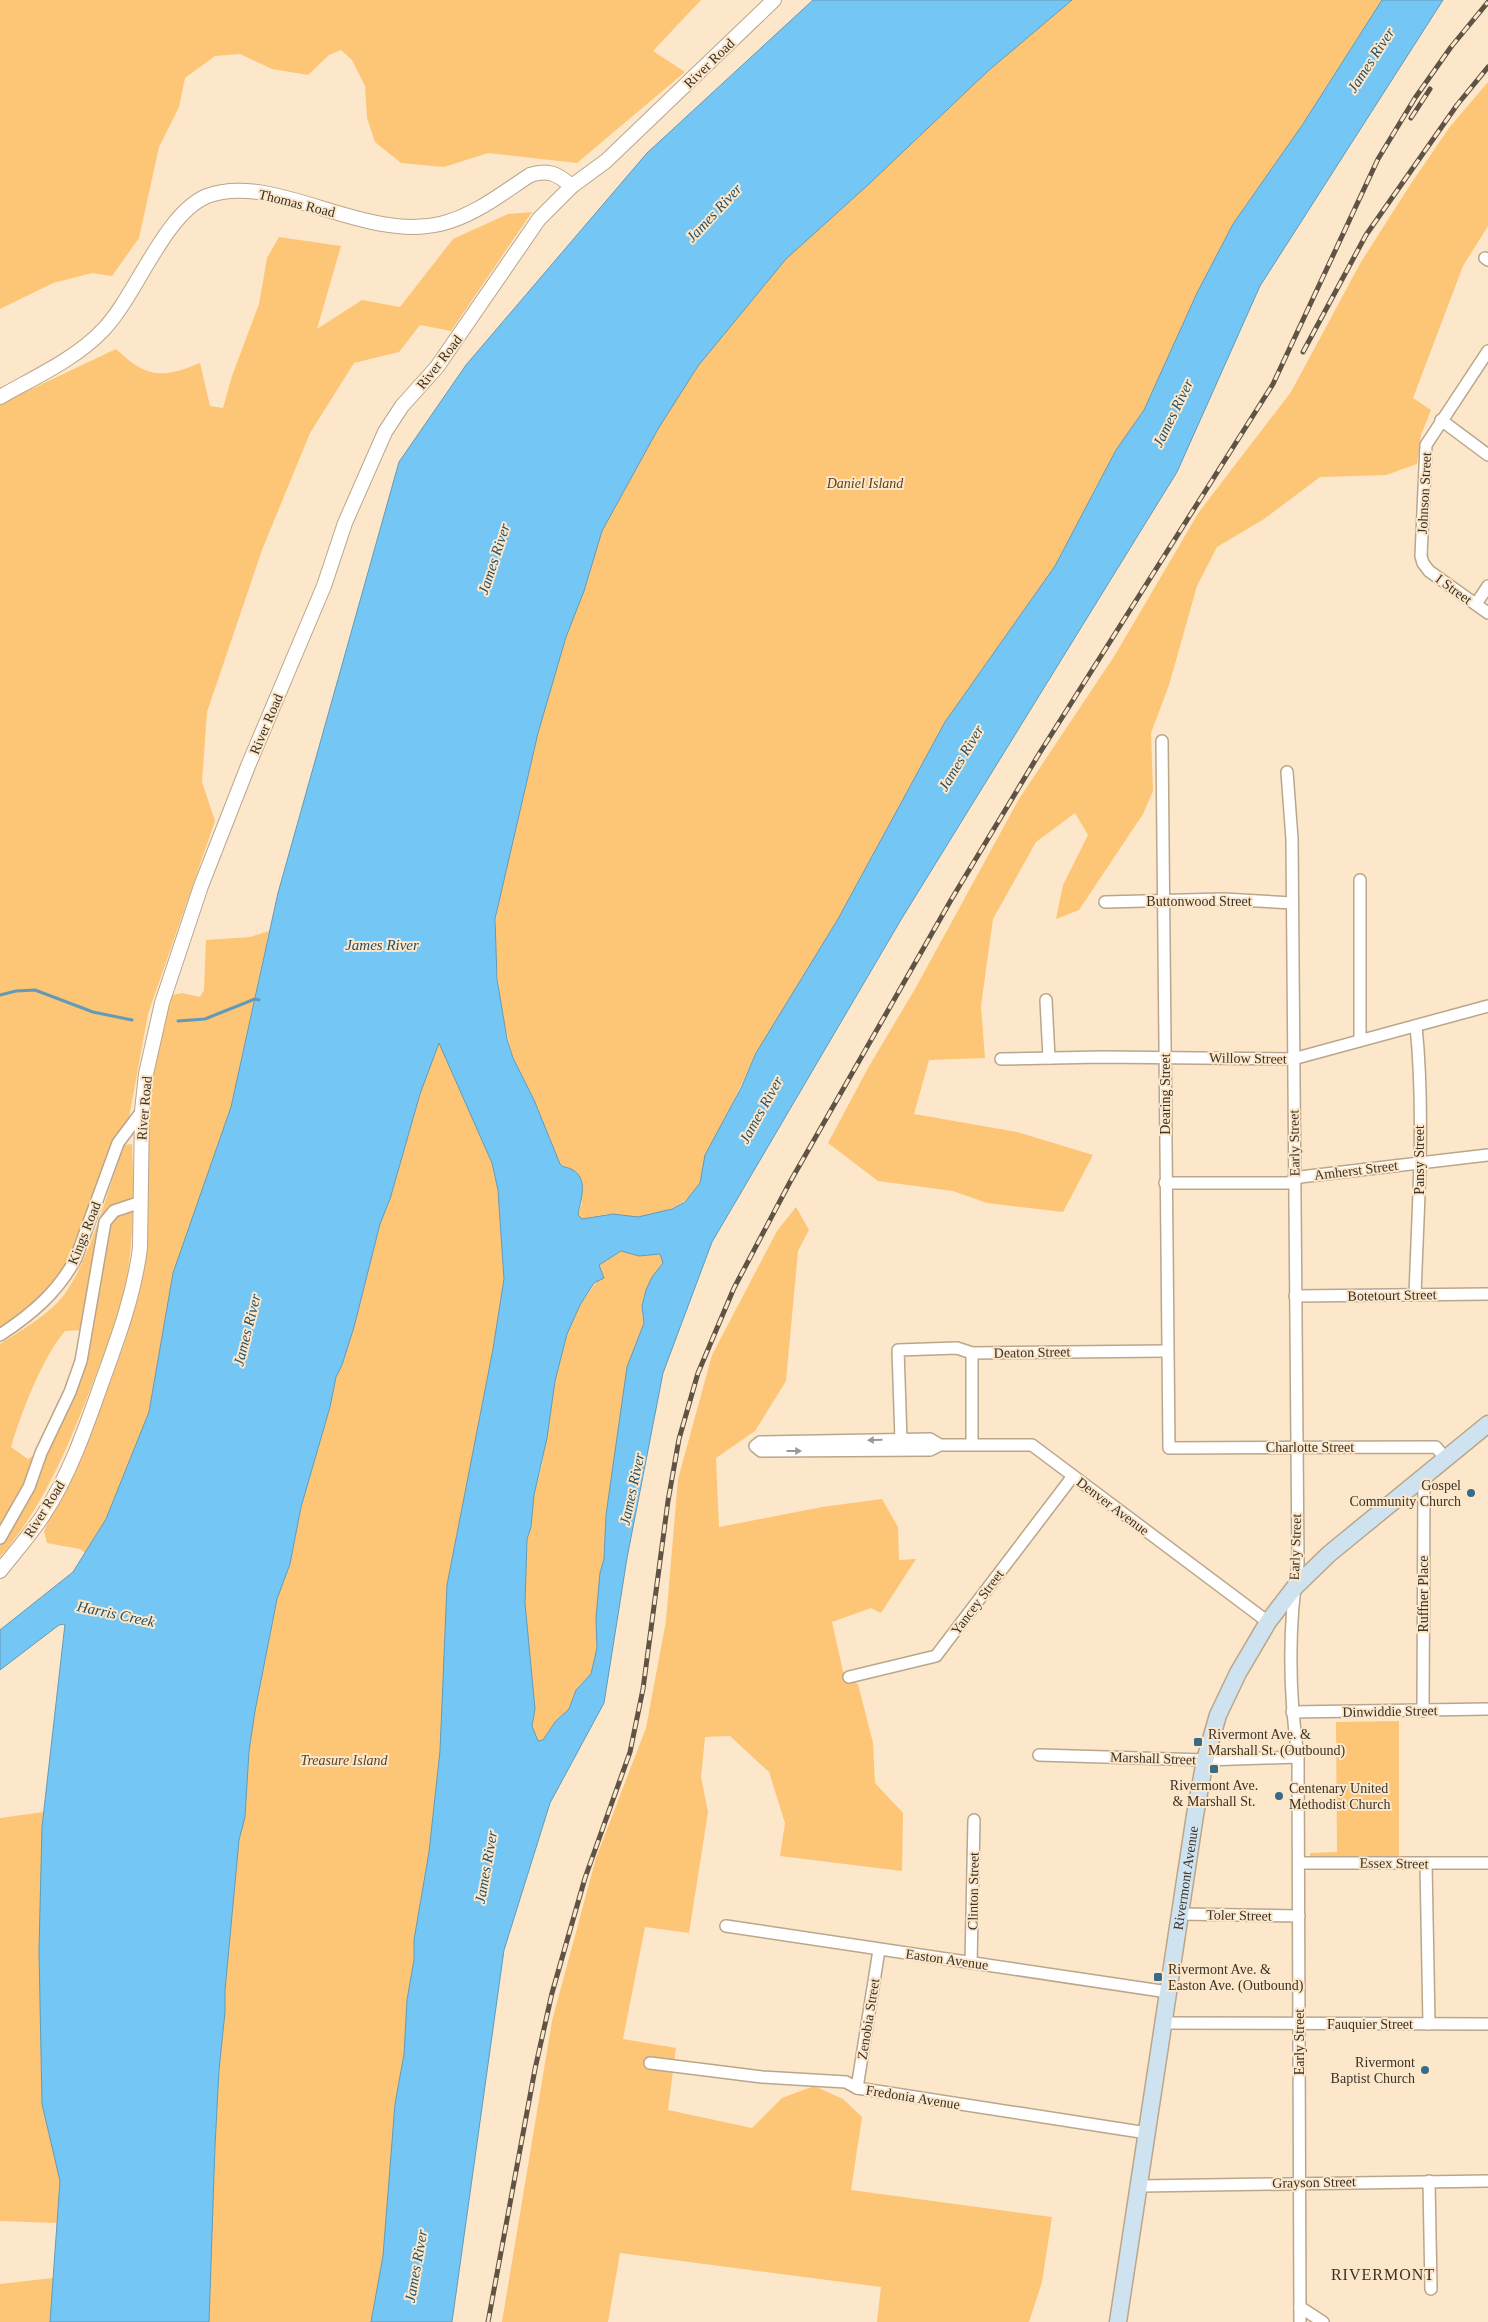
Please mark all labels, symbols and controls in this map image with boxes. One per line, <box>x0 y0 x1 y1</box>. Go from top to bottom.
water label: James River <box>1344 25 1398 95</box>
street label: River Road <box>681 36 738 91</box>
water label: James River <box>683 180 745 245</box>
street label: Thomas Road <box>257 187 337 220</box>
street label: River Road <box>414 332 465 392</box>
water label: James River <box>1150 376 1196 450</box>
street label: Johnson Street <box>1415 452 1434 534</box>
park label: Daniel Island <box>826 476 904 491</box>
water label: James River <box>475 521 513 597</box>
street label: I Street <box>1433 571 1475 608</box>
street label: River Road <box>247 692 286 757</box>
water label: James River <box>935 722 987 794</box>
street label: Buttonwood Street <box>1146 894 1252 909</box>
water label: James River <box>345 937 419 953</box>
street label: Willow Street <box>1209 1050 1287 1067</box>
street label: Dearing Street <box>1158 1053 1173 1135</box>
water label: James River <box>736 1074 786 1146</box>
street label: River Road <box>134 1075 155 1141</box>
street label: Early Street <box>1286 1110 1303 1176</box>
street label: Pansy Street <box>1412 1125 1427 1195</box>
street label: Amherst Street <box>1313 1158 1399 1183</box>
street label: Kings Road <box>65 1200 104 1267</box>
street label: Botetourt Street <box>1347 1287 1437 1304</box>
water label: James River <box>230 1292 264 1368</box>
street label: Deaton Street <box>994 1344 1071 1361</box>
one-way arrow <box>867 1437 883 1445</box>
street label: Charlotte Street <box>1266 1440 1354 1455</box>
one-way arrow <box>786 1447 802 1455</box>
water label: James River <box>617 1451 648 1527</box>
street label: Denver Avenue <box>1074 1474 1152 1538</box>
street label: River Road <box>21 1478 68 1540</box>
place label: Gospel Community Church <box>1349 1478 1461 1509</box>
marker: Gospel Community Church <box>1465 1487 1477 1499</box>
street label: Early Street <box>1287 1513 1304 1581</box>
street label: Ruffner Place <box>1416 1555 1431 1633</box>
street label: Yancey Street <box>948 1567 1007 1638</box>
water label: Harris Creek <box>75 1598 157 1630</box>
street label: Dinwiddie Street <box>1342 1703 1438 1720</box>
place label: Rivermont Ave. & Marshall St. (Outbound) <box>1208 1727 1346 1759</box>
marker: Rivermont Ave. & Marshall St. (Outbound) <box>1192 1736 1204 1748</box>
street label: Marshall Street <box>1110 1750 1196 1767</box>
park label: Treasure Island <box>300 1753 389 1768</box>
marker: Rivermont Ave. & Marshall St. <box>1208 1763 1220 1775</box>
place label: Rivermont Ave. & Marshall St. <box>1170 1778 1258 1809</box>
place label: Centenary United Methodist Church <box>1289 1781 1391 1812</box>
marker: Centenary United Methodist Church <box>1273 1790 1285 1802</box>
street label: Rivermont Avenue <box>1171 1825 1201 1931</box>
water label: James River <box>472 1829 500 1905</box>
street label: Clinton Street <box>965 1852 982 1930</box>
street label: Essex Street <box>1359 1855 1429 1872</box>
street label: Toler Street <box>1206 1907 1272 1924</box>
street label: Easton Avenue <box>905 1946 989 1973</box>
place label: Rivermont Ave. & Easton Ave. (Outbound) <box>1168 1962 1304 1994</box>
marker: Rivermont Ave. & Easton Ave. (Outbound) <box>1152 1971 1164 1983</box>
street label: Zenobia Street <box>855 1977 882 2061</box>
street label: Early Street <box>1292 2009 1307 2075</box>
street label: Fauquier Street <box>1327 2017 1413 2032</box>
place label: Rivermont Baptist Church <box>1331 2055 1415 2086</box>
marker: Rivermont Baptist Church <box>1419 2064 1431 2076</box>
street label: Fredonia Avenue <box>865 2083 961 2112</box>
street label: Grayson Street <box>1272 2174 1356 2191</box>
water label: James River <box>402 2228 430 2304</box>
district label: RIVERMONT <box>1331 2266 1435 2283</box>

